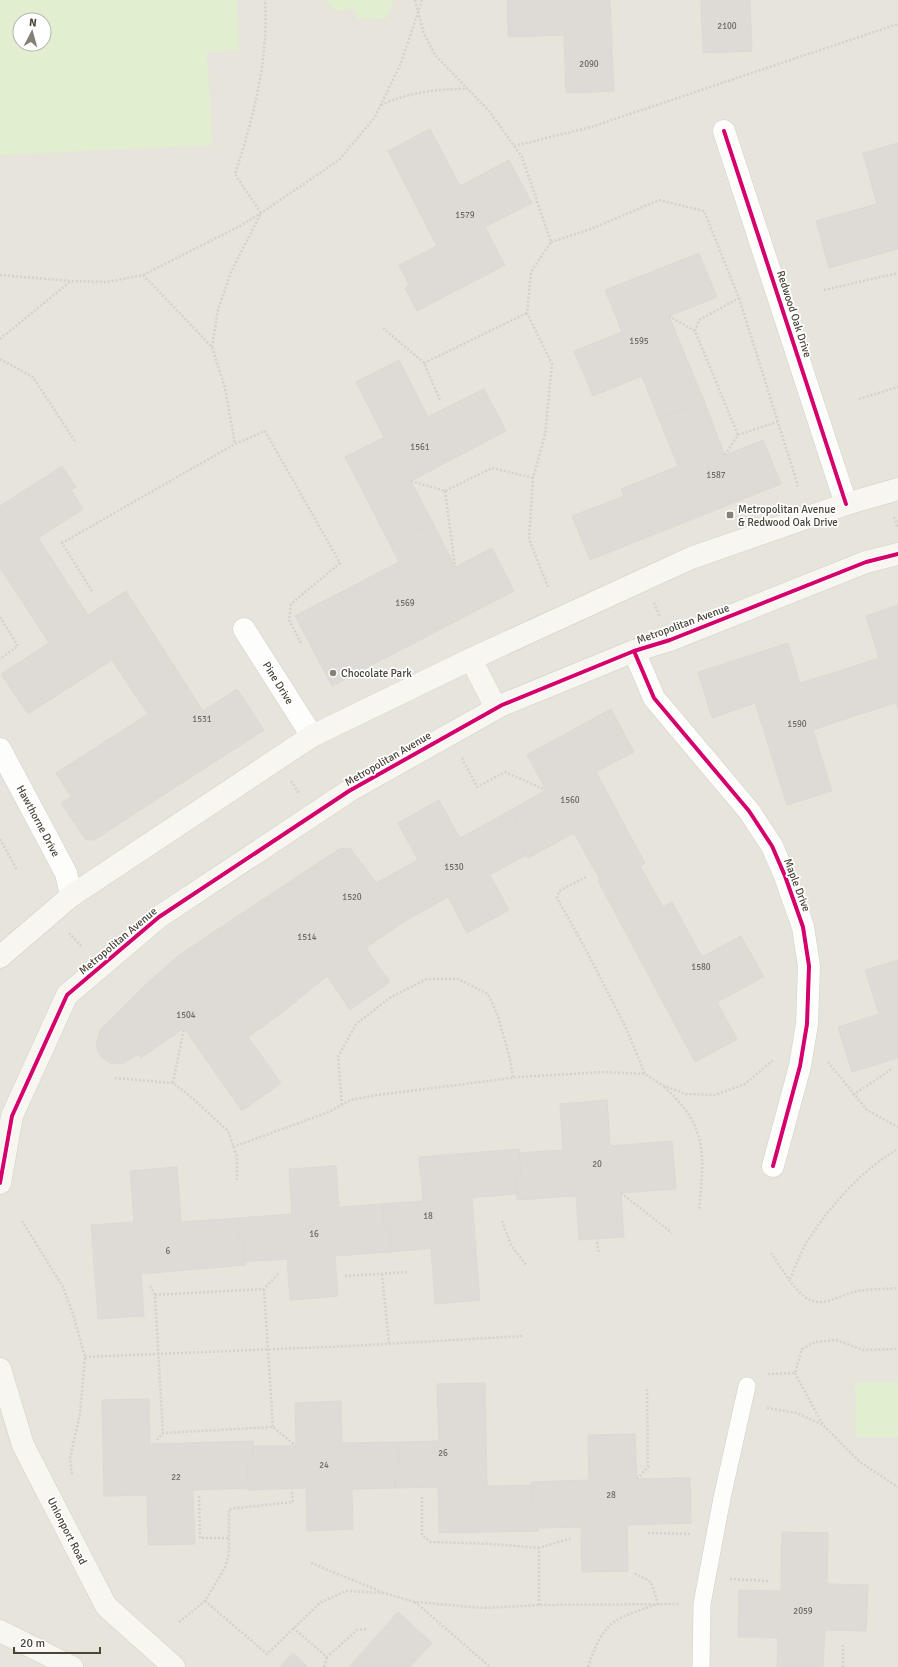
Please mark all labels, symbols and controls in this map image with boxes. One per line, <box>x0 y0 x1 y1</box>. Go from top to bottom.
north arrow <box>12 12 52 52</box>
text: N <box>29 16 37 29</box>
house number: 2100 <box>717 21 737 32</box>
house number: 2090 <box>579 59 599 70</box>
house number: 1579 <box>455 210 475 221</box>
street label: Redwood Oak Drive <box>774 269 814 359</box>
house number: 1595 <box>629 336 649 347</box>
house number: 1561 <box>410 442 430 453</box>
house number: 1587 <box>706 470 726 481</box>
place label: Metropolitan Avenue & Redwood Oak Drive <box>738 503 838 529</box>
marker: Metropolitan Avenue & Redwood Oak Drive <box>725 510 735 520</box>
house number: 1569 <box>395 598 415 609</box>
street label: Metropolitan Avenue <box>635 601 731 647</box>
street label: Pine Drive <box>260 659 296 707</box>
place label: Chocolate Park <box>341 667 412 680</box>
marker: Chocolate Park <box>328 668 338 678</box>
house number: 1531 <box>192 714 212 725</box>
house number: 1590 <box>787 719 807 730</box>
street label: Metropolitan Avenue <box>342 729 434 789</box>
street label: Hawthorne Drive <box>14 783 62 859</box>
house number: 1560 <box>560 795 580 806</box>
street label: Maple Drive <box>781 857 813 913</box>
house number: 1530 <box>444 862 464 873</box>
house number: 1520 <box>342 892 362 903</box>
street label: Metropolitan Avenue <box>76 905 160 977</box>
house number: 1514 <box>297 932 317 943</box>
house number: 1580 <box>691 962 711 973</box>
house number: 1504 <box>176 1010 196 1021</box>
house number: 20 <box>592 1159 602 1170</box>
house number: 18 <box>423 1211 433 1222</box>
house number: 16 <box>309 1229 319 1240</box>
house number: 6 <box>166 1246 171 1257</box>
house number: 26 <box>438 1448 448 1459</box>
house number: 24 <box>319 1460 329 1471</box>
house number: 22 <box>171 1472 181 1483</box>
house number: 28 <box>606 1490 616 1501</box>
street label: Unionport Road <box>44 1495 90 1567</box>
house number: 2059 <box>793 1606 813 1617</box>
scale bar <box>14 1629 100 1655</box>
text: 20 m <box>20 1636 45 1651</box>

